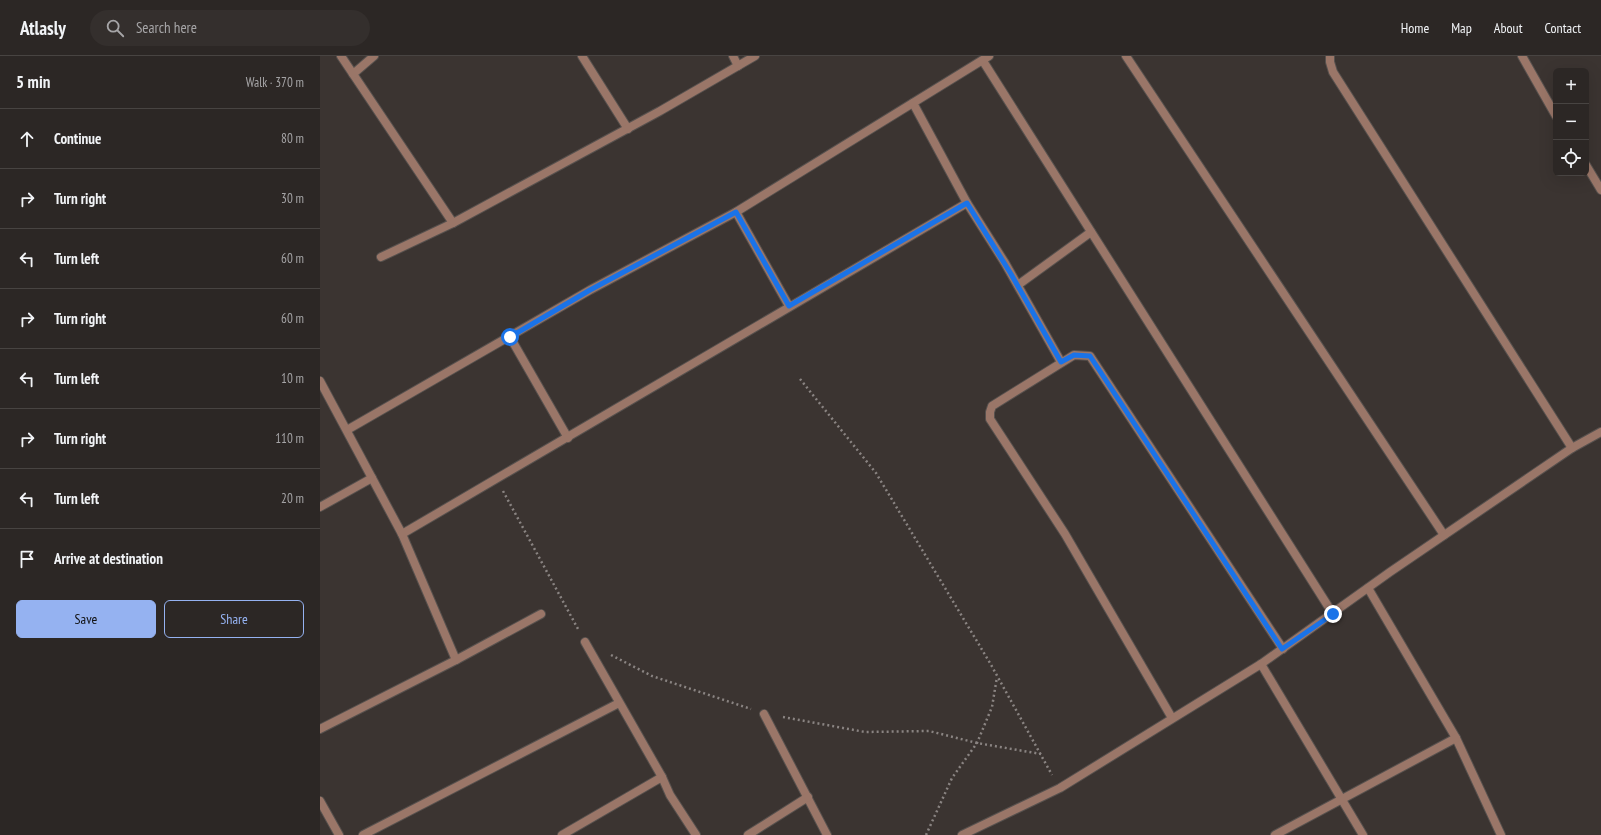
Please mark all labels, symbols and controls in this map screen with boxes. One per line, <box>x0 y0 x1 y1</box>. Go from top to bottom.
search box <box>90 10 370 46</box>
text: Atlasly <box>20 16 66 40</box>
icon: search <box>104 17 126 39</box>
text: Search here <box>136 18 197 37</box>
text: Home <box>1401 19 1429 37</box>
text: Map <box>1451 19 1472 37</box>
text: About <box>1494 19 1523 37</box>
text: Contact <box>1545 19 1581 37</box>
map controls <box>1553 68 1589 176</box>
button: + <box>1553 68 1589 104</box>
text: 5 min <box>16 71 50 93</box>
text: Walk · 370 m <box>246 74 304 91</box>
button: − <box>1553 104 1589 140</box>
icon: ahead <box>16 128 38 150</box>
text: Continue <box>54 129 101 148</box>
text: 80 m <box>281 130 304 147</box>
button: locate <box>1553 140 1589 176</box>
icon: right <box>16 188 38 210</box>
text: Turn right <box>54 189 106 208</box>
text: 30 m <box>281 190 304 207</box>
icon: left <box>16 248 38 270</box>
text: Turn left <box>54 249 99 268</box>
text: 60 m <box>281 250 304 267</box>
icon: right <box>16 308 38 330</box>
text: Turn right <box>54 309 106 328</box>
text: 60 m <box>281 310 304 327</box>
route start <box>501 328 519 346</box>
icon: left <box>16 368 38 390</box>
text: Turn left <box>54 369 99 388</box>
text: 10 m <box>281 370 304 387</box>
icon: right <box>16 428 38 450</box>
text: Turn right <box>54 429 106 448</box>
text: 110 m <box>275 430 304 447</box>
icon: left <box>16 488 38 510</box>
text: Turn left <box>54 489 99 508</box>
text: 20 m <box>281 490 304 507</box>
icon: arrive <box>16 548 38 570</box>
text: Arrive at destination <box>54 549 163 568</box>
button: Save <box>16 600 156 638</box>
button: Share <box>164 600 304 638</box>
route end <box>1324 605 1342 623</box>

